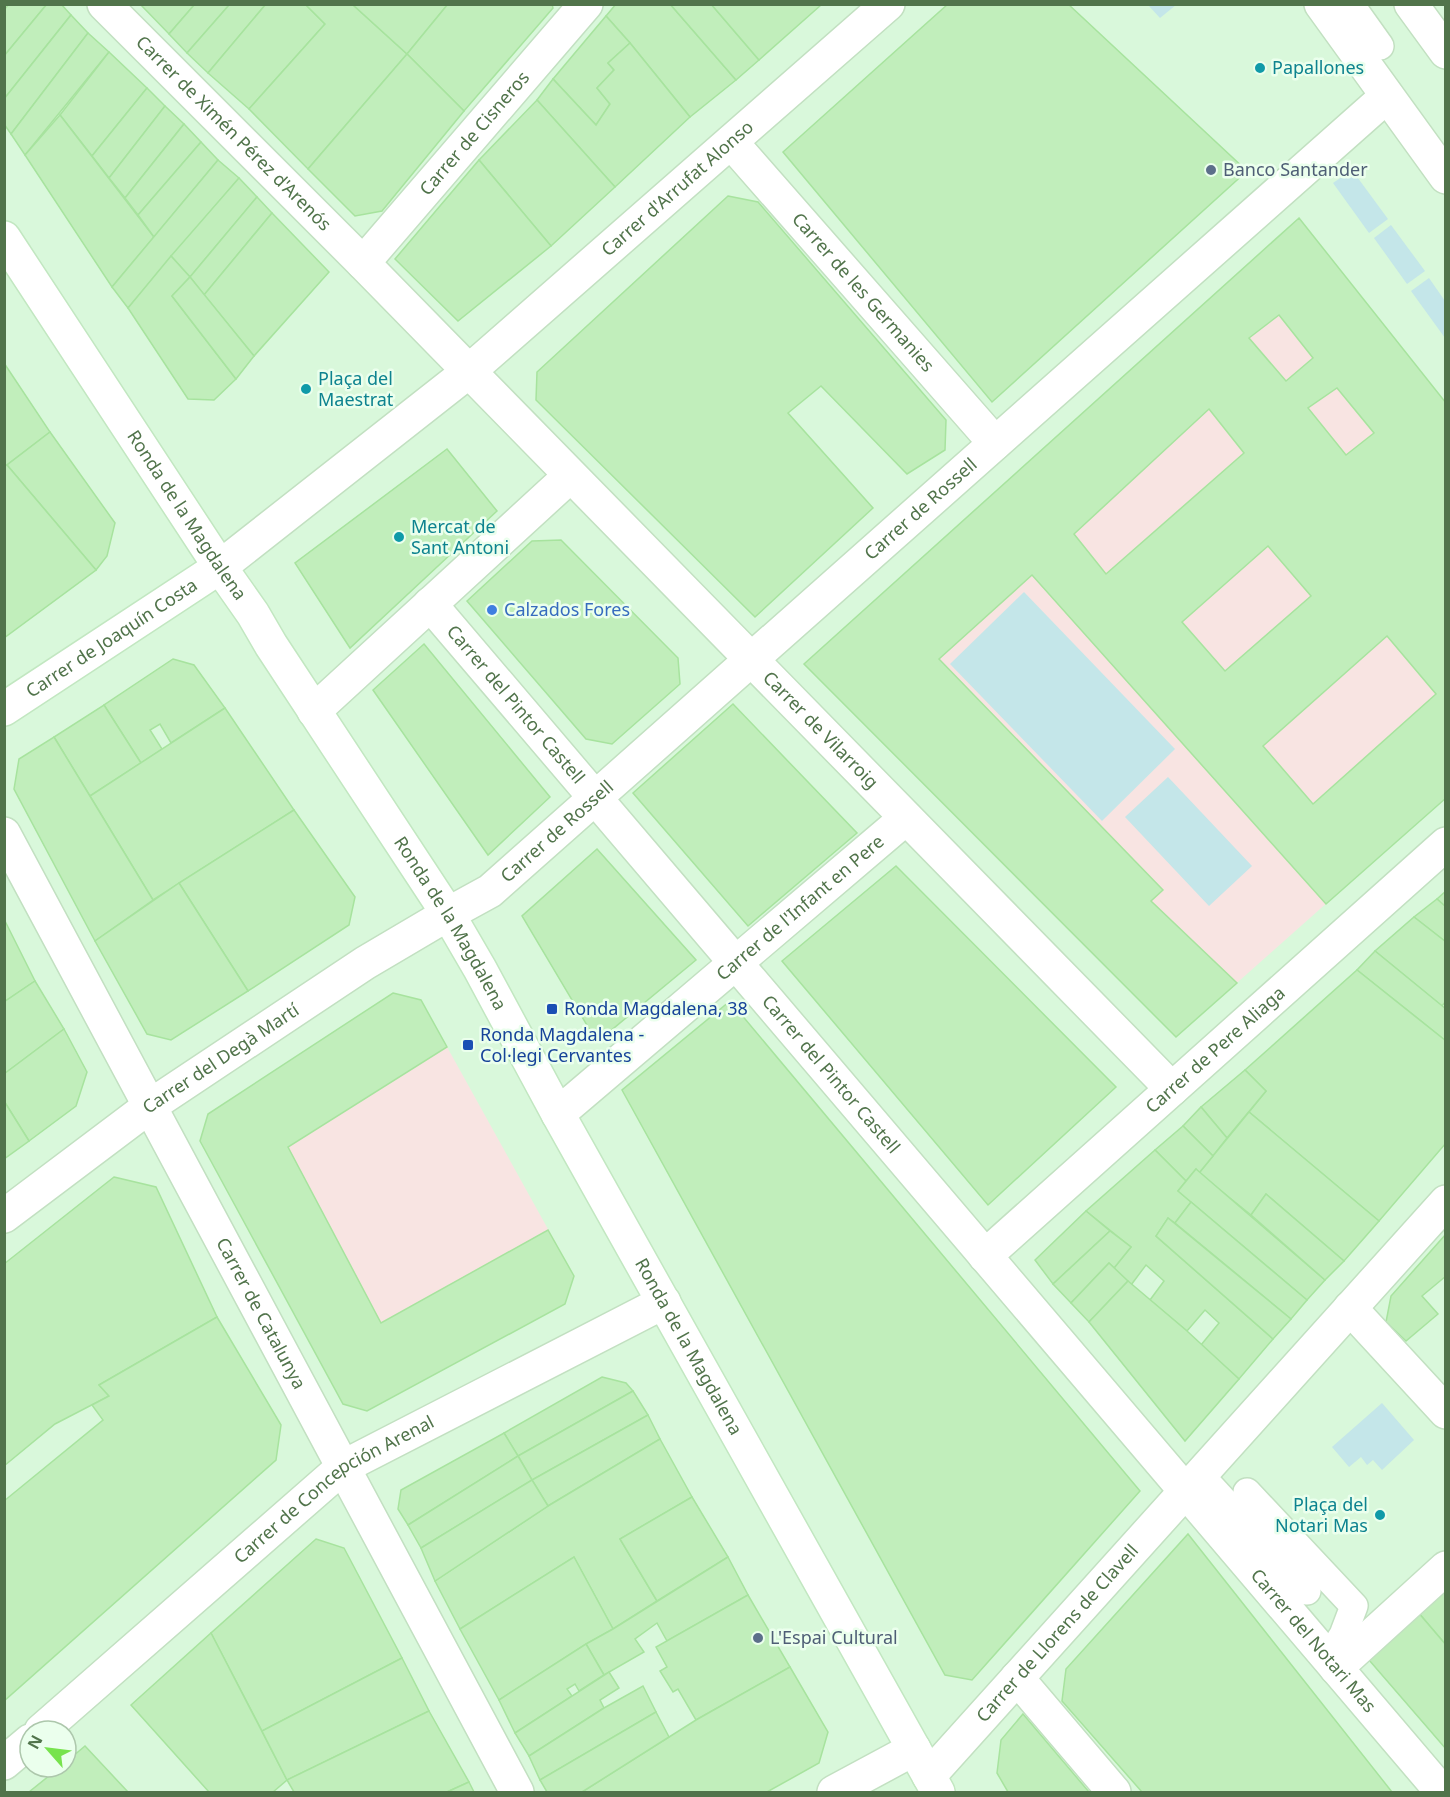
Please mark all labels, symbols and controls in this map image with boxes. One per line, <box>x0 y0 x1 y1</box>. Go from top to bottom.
street label: Carrer de Ximén Pérez d'Arenós <box>131 30 337 236</box>
place label: Papallones <box>1272 55 1364 79</box>
marker: Papallones <box>1253 61 1267 75</box>
street label: Carrer de Cisneros <box>414 66 534 200</box>
street label: Carrer d'Arrufat Alonso <box>596 114 758 261</box>
place label: Banco Santander <box>1223 157 1368 181</box>
marker: Banco Santander <box>1204 163 1218 177</box>
street label: Carrer de les Germanies <box>787 207 940 377</box>
place label: Plaça del Maestrat <box>318 366 394 411</box>
marker: Plaça del Maestrat <box>299 382 313 396</box>
street label: Ronda de la Magdalena <box>122 425 252 604</box>
street label: Carrer de Rossell <box>859 452 982 565</box>
place label: Mercat de Sant Antoni <box>411 514 509 559</box>
marker: Mercat de Sant Antoni <box>392 530 406 544</box>
street label: Carrer de Joaquín Costa <box>21 572 202 702</box>
place label: Calzados Fores <box>504 597 630 621</box>
marker: Calzados Fores <box>485 603 499 617</box>
street label: Carrer del Pintor Castell <box>442 619 591 788</box>
street label: Carrer de Vilarroig <box>758 665 884 793</box>
street label: Carrer de Rossell <box>495 774 618 887</box>
street label: Carrer de l'Infant en Pere <box>711 829 888 985</box>
street label: Ronda de la Magdalena <box>389 831 513 1014</box>
street label: Carrer de Pere Aliaga <box>1140 981 1290 1118</box>
street label: Carrer del Pintor Castell <box>757 989 906 1158</box>
place label: Ronda Magdalena, 38 <box>564 996 748 1020</box>
street label: Carrer del Degà Martí <box>137 997 304 1119</box>
marker: Ronda Magdalena, 38 <box>545 1002 559 1016</box>
place label: Ronda Magdalena - Col·legi Cervantes <box>480 1022 644 1067</box>
marker: Ronda Magdalena - Col·legi Cervantes <box>461 1038 475 1052</box>
street label: Carrer de Catalunya <box>211 1233 312 1393</box>
street label: Ronda de la Magdalena <box>630 1254 749 1439</box>
street label: Carrer de Concepción Arenal <box>228 1409 438 1568</box>
place label: Plaça del Notari Mas <box>1275 1492 1368 1537</box>
marker: Plaça del Notari Mas <box>1373 1508 1387 1522</box>
street label: Carrer de Llorens de Clavell <box>970 1539 1143 1727</box>
street label: Carrer del Notari Mas <box>1246 1563 1382 1717</box>
place label: L'Espai Cultural <box>770 1625 898 1649</box>
marker: L'Espai Cultural <box>751 1631 765 1645</box>
north arrow <box>18 1719 78 1779</box>
text: N <box>22 1731 48 1753</box>

